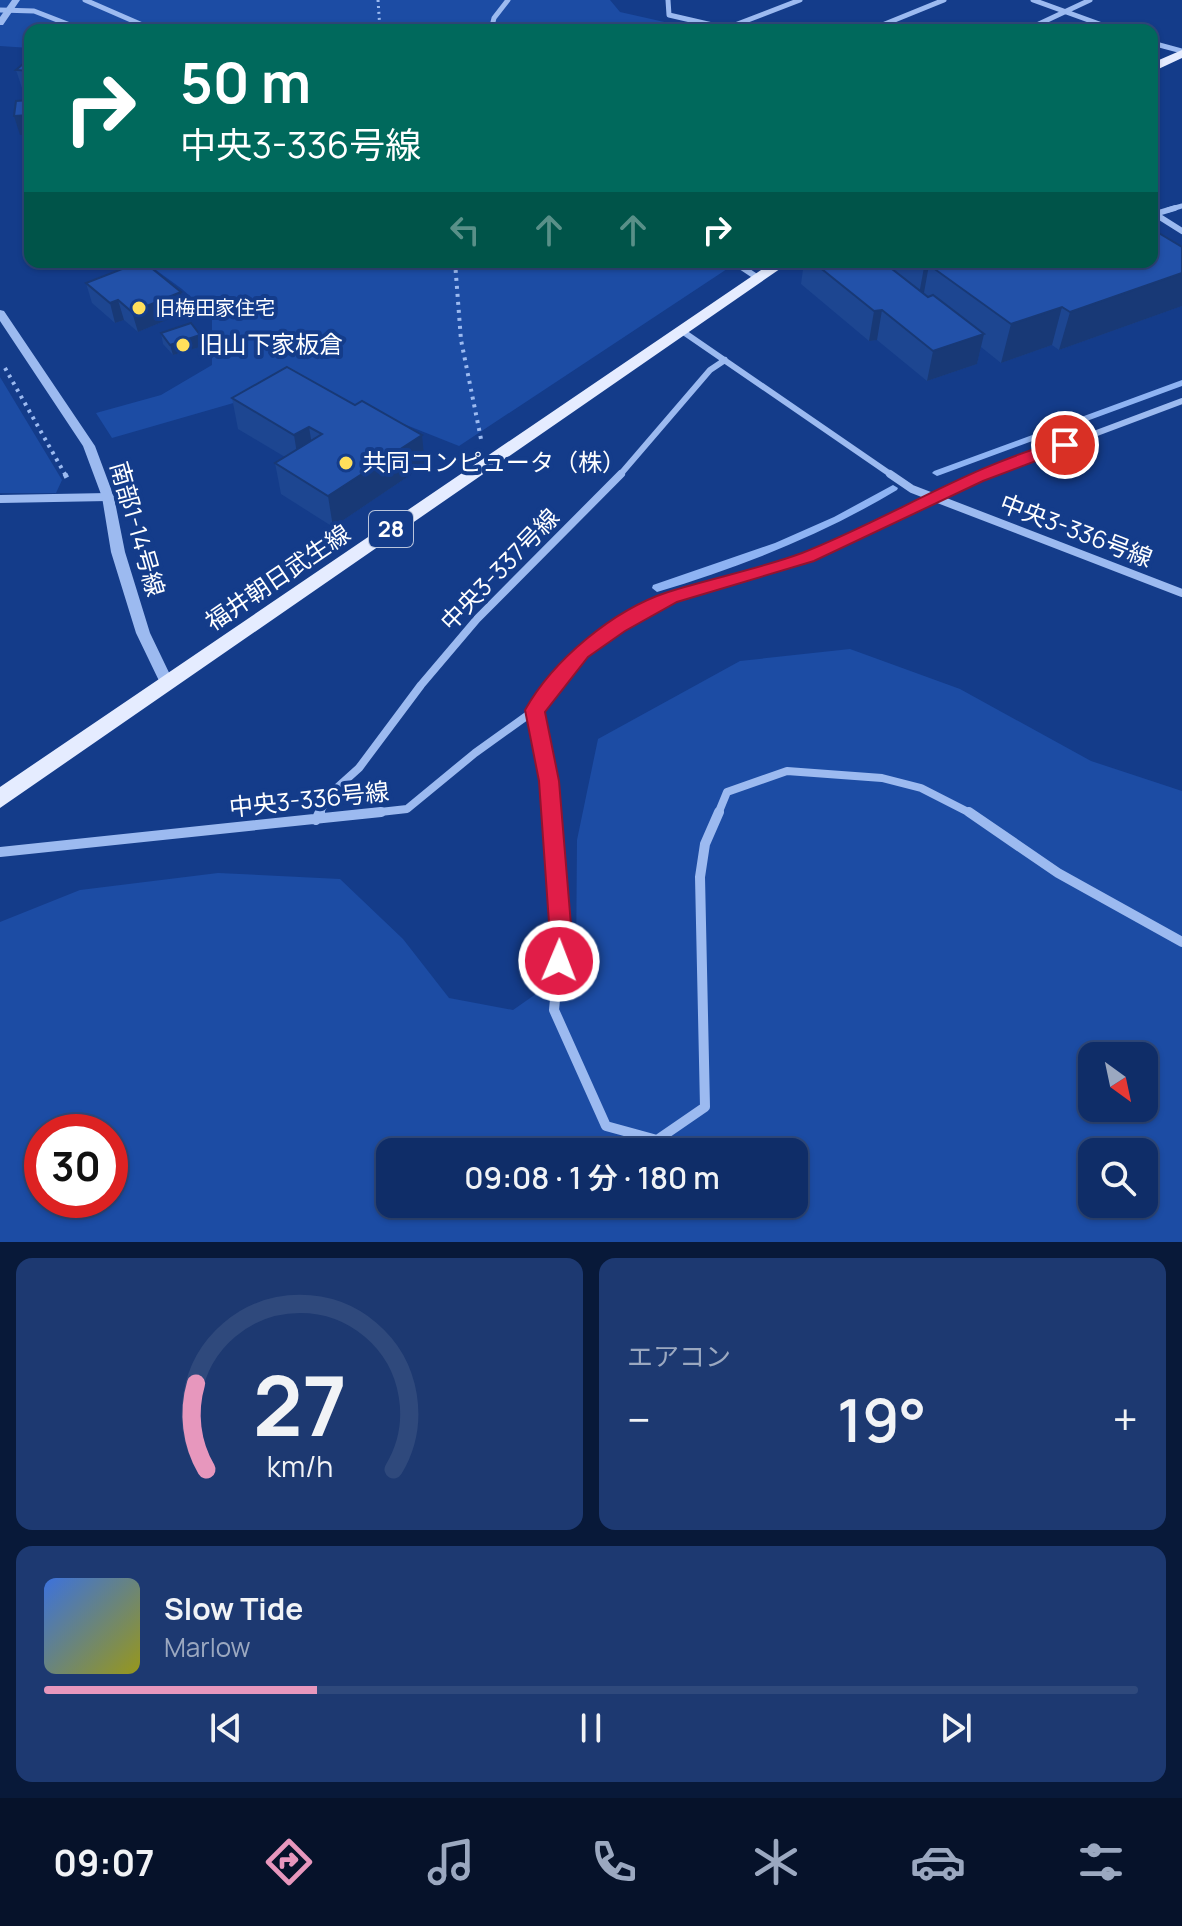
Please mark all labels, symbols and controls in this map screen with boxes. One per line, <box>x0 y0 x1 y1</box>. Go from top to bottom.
text: 50 m <box>180 43 311 120</box>
icon: right <box>48 56 152 160</box>
text: 中央3-336号線 <box>180 120 421 169</box>
icon: left <box>443 208 487 252</box>
icon: ahead <box>527 208 571 252</box>
icon: ahead <box>611 208 655 252</box>
icon: right <box>695 208 739 252</box>
place label: 旧梅田家住宅 <box>155 294 275 321</box>
marker: 旧梅田家住宅 <box>130 299 148 317</box>
place label: 旧山下家板倉 <box>199 327 343 360</box>
marker: 旧山下家板倉 <box>174 336 192 354</box>
pin <box>1031 411 1099 479</box>
icon: arrive <box>1043 423 1087 467</box>
place label: 共同コンピュータ（株） <box>362 445 626 478</box>
marker: 共同コンピュータ（株） <box>337 454 355 472</box>
street label: 南部1-14号線 <box>103 457 173 600</box>
street label: 中央3-336号線 <box>996 485 1158 574</box>
street label: 中央3-337号線 <box>432 501 566 637</box>
road number: 28 <box>369 511 413 547</box>
street label: 福井朝日武生線 <box>198 516 356 637</box>
street label: 中央3-336号線 <box>227 774 391 823</box>
position arrow <box>517 919 601 1003</box>
north arrow <box>1078 1042 1158 1122</box>
map controls <box>1078 1042 1158 1218</box>
speed limit sign: 30 <box>24 1114 128 1218</box>
button: search <box>1078 1138 1158 1218</box>
text: 09:08 · 1 分 · 180 m <box>464 1157 720 1198</box>
text: エアコン <box>627 1338 731 1374</box>
text: 27 <box>253 1347 346 1461</box>
text: 19° <box>837 1378 927 1460</box>
text: − <box>627 1389 651 1449</box>
text: + <box>1113 1389 1138 1449</box>
text: km/h <box>266 1447 333 1486</box>
text: Slow Tide <box>164 1588 303 1629</box>
text: Marlow <box>164 1629 251 1665</box>
icon: previous <box>204 1706 248 1750</box>
icon: pause <box>569 1706 613 1750</box>
icon: next <box>934 1706 978 1750</box>
icon: directions <box>261 1834 317 1890</box>
icon: music <box>423 1834 479 1890</box>
icon: phone <box>586 1834 642 1890</box>
icon: climate <box>748 1834 804 1890</box>
icon: car <box>910 1834 966 1890</box>
icon: filters <box>1073 1834 1129 1890</box>
text: 09:07 <box>53 1838 154 1887</box>

